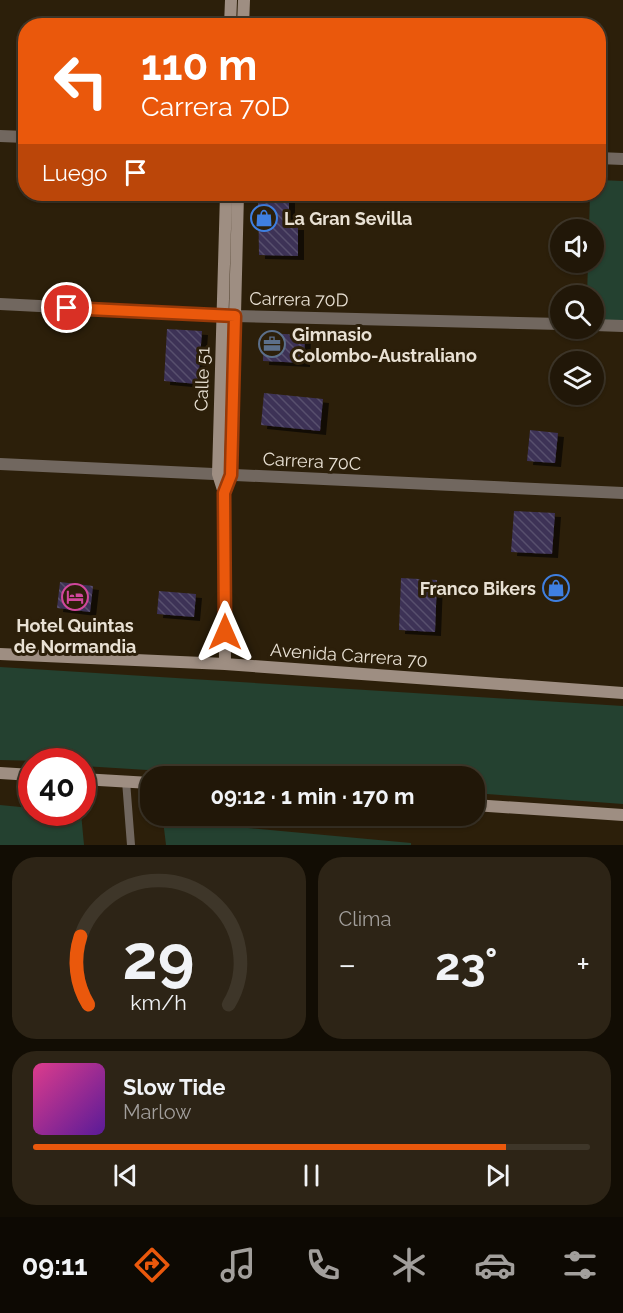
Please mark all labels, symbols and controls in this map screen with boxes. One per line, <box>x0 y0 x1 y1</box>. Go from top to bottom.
text: 110 m <box>141 41 257 90</box>
icon: left <box>42 42 120 120</box>
text: Carrera 70D <box>141 91 290 122</box>
icon: arrive <box>119 156 152 189</box>
text: Luego <box>42 160 107 186</box>
shop icon: La Gran Sevilla <box>249 203 279 233</box>
place label: La Gran Sevilla <box>284 208 412 229</box>
map controls <box>550 219 604 405</box>
button: sound <box>550 219 604 273</box>
pin <box>41 282 92 333</box>
button: search <box>550 285 604 339</box>
street label: Carrera 70D <box>249 288 349 310</box>
icon: arrive <box>50 291 83 324</box>
place label: Gimnasio Colombo-Australiano <box>292 324 477 366</box>
office icon: Gimnasio Colombo-Australiano <box>257 329 287 359</box>
street label: Calle 51 <box>190 346 214 412</box>
button: layers <box>550 351 604 405</box>
street label: Carrera 70C <box>262 448 362 474</box>
shop icon: Franco Bikers <box>541 573 571 603</box>
place label: Franco Bikers <box>420 578 536 599</box>
hotel icon: Hotel Quintas de Normandia <box>60 582 90 612</box>
position arrow <box>193 600 257 664</box>
place label: Hotel Quintas de Normandia <box>14 615 136 657</box>
street label: Avenida Carrera 70 <box>270 639 428 671</box>
speed limit sign: 40 <box>18 748 96 826</box>
text: 09:12 · 1 min · 170 m <box>210 783 415 809</box>
text: Clima <box>339 907 391 931</box>
text: 29 <box>123 920 195 994</box>
text: 23° <box>435 938 498 991</box>
text: − <box>339 945 356 984</box>
text: + <box>576 945 590 984</box>
text: km/h <box>130 990 187 1015</box>
text: Slow Tide <box>123 1074 225 1100</box>
text: Marlow <box>123 1100 192 1124</box>
icon: previous <box>109 1159 142 1192</box>
icon: pause <box>295 1159 328 1192</box>
icon: next <box>481 1159 514 1192</box>
icon: directions <box>131 1244 173 1286</box>
icon: music <box>217 1244 259 1286</box>
icon: phone <box>302 1244 344 1286</box>
icon: climate <box>388 1244 430 1286</box>
icon: car <box>474 1244 516 1286</box>
icon: filters <box>559 1244 601 1286</box>
text: 09:11 <box>22 1250 88 1281</box>

